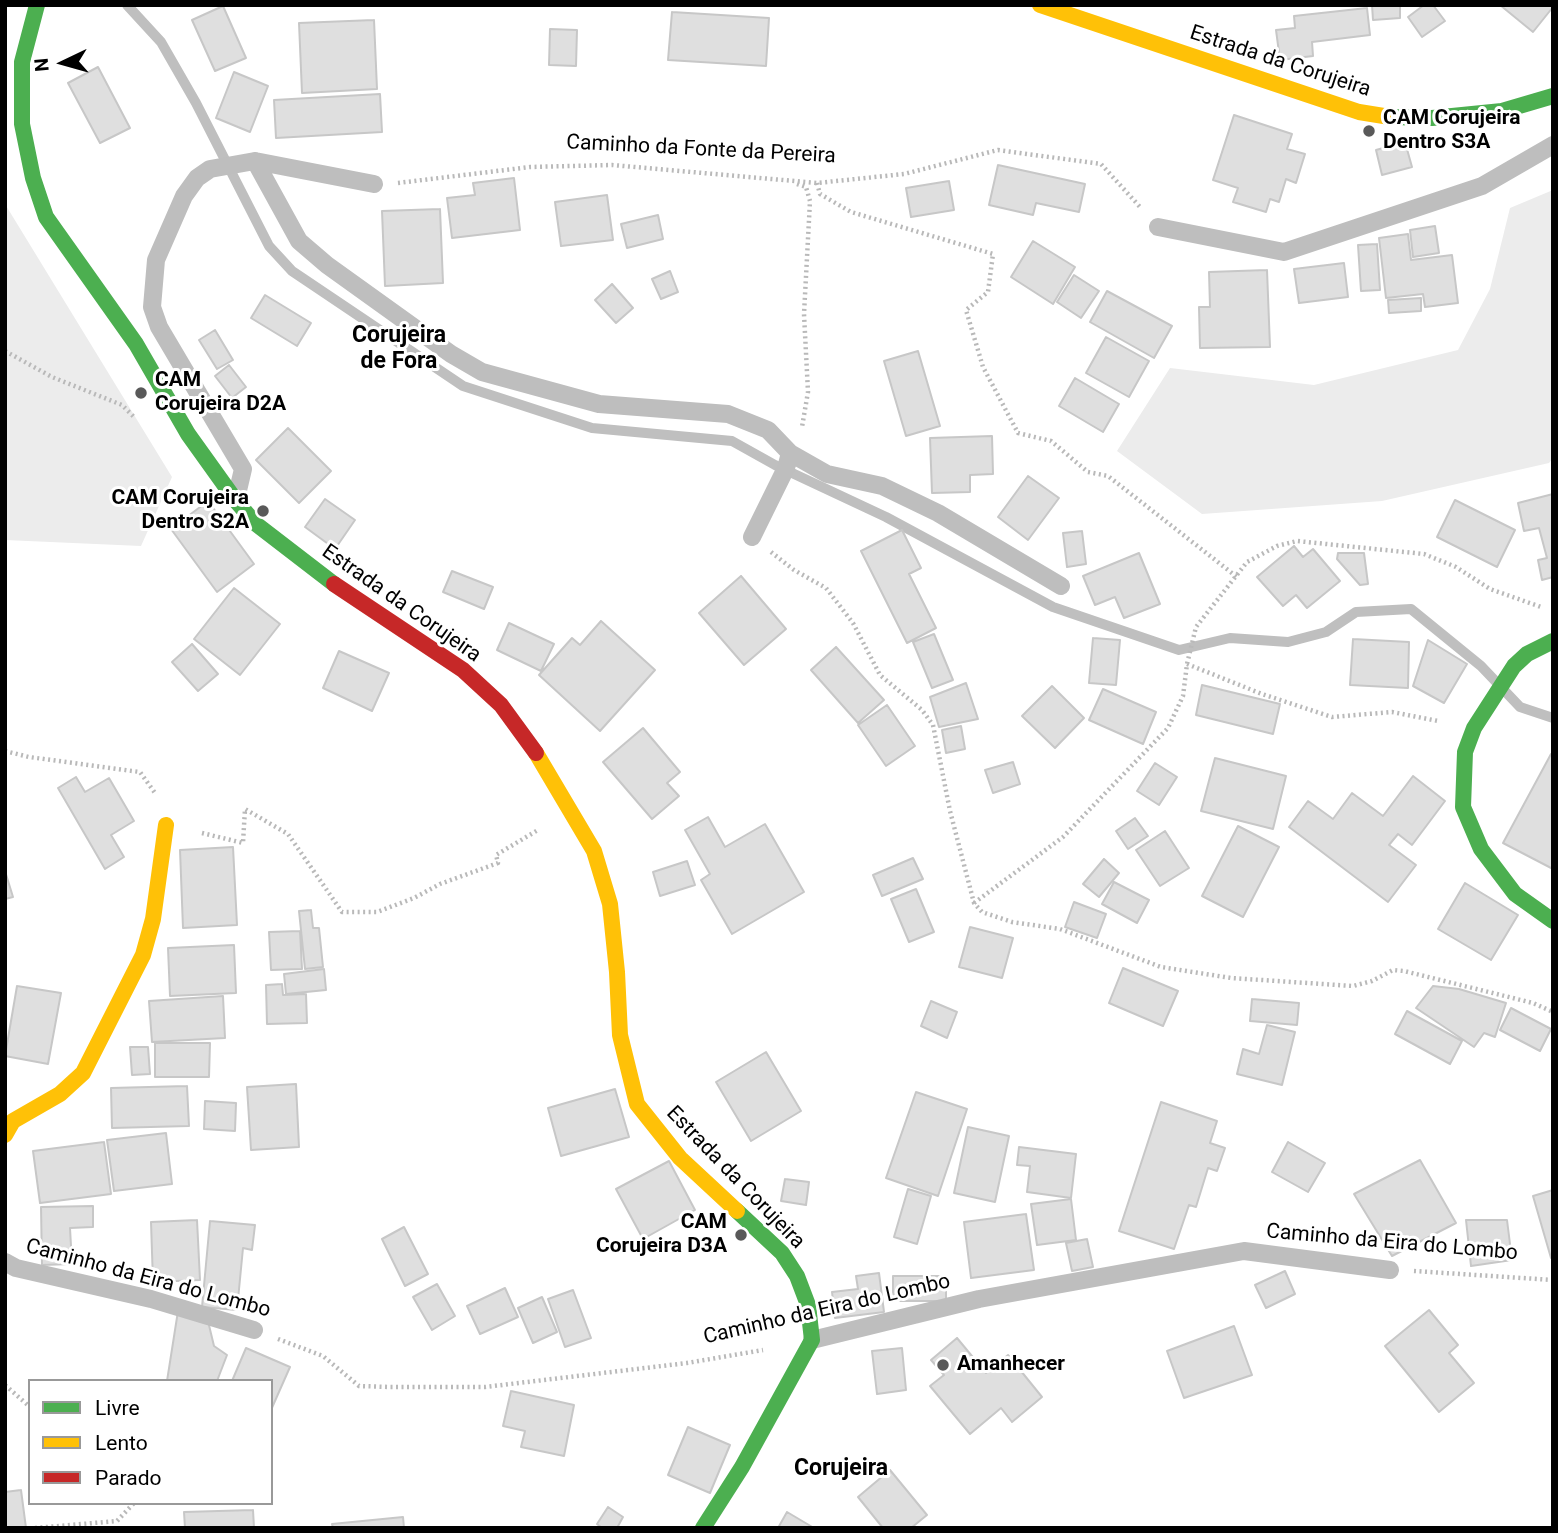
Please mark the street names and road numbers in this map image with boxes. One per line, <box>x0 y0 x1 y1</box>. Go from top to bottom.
street label: Estrada da Corujeira <box>1186 21 1374 103</box>
street label: Caminho da Fonte da Pereira <box>566 130 836 170</box>
street label: Estrada da Corujeira <box>317 540 485 668</box>
street label: Estrada da Corujeira <box>660 1101 810 1255</box>
street label: Caminho da Eira do Lombo <box>1265 1219 1519 1267</box>
street label: Caminho da Eira do Lombo <box>23 1234 273 1324</box>
street label: Caminho da Eira do Lombo <box>701 1269 953 1351</box>

